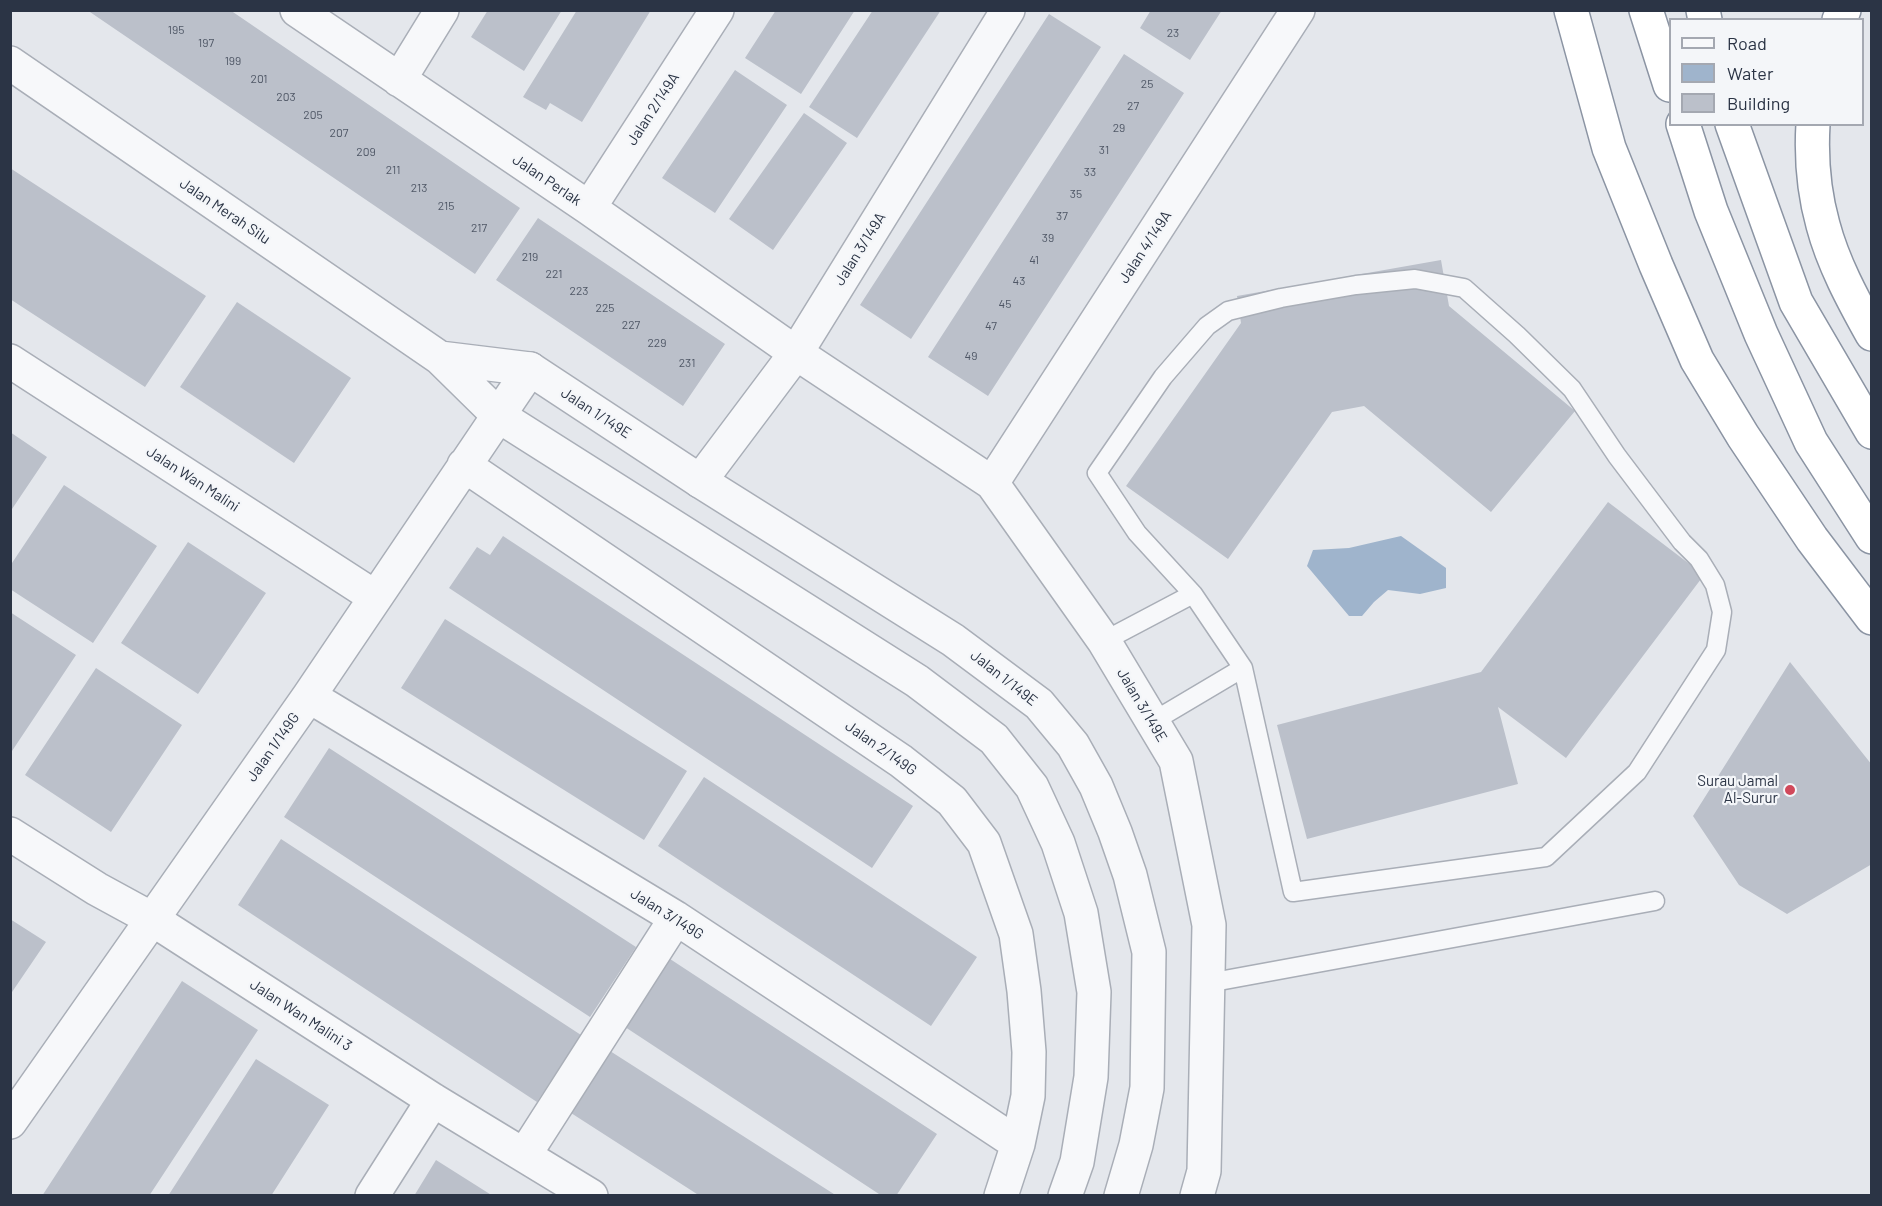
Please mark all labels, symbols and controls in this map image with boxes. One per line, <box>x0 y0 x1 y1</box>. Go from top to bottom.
legend <box>1669 18 1864 126</box>
house number: 195 <box>168 23 184 37</box>
house number: 23 <box>1167 26 1179 40</box>
text: Road <box>1727 32 1767 54</box>
house number: 197 <box>198 36 214 50</box>
house number: 199 <box>225 54 241 68</box>
text: Water <box>1727 62 1774 84</box>
street label: Jalan 2/149A <box>623 69 683 149</box>
house number: 201 <box>250 72 268 86</box>
house number: 25 <box>1141 77 1153 91</box>
house number: 203 <box>276 90 296 104</box>
text: Building <box>1727 92 1790 114</box>
house number: 27 <box>1127 99 1139 113</box>
house number: 205 <box>303 108 323 122</box>
house number: 29 <box>1113 121 1125 135</box>
house number: 207 <box>330 126 348 140</box>
house number: 31 <box>1099 143 1109 157</box>
house number: 209 <box>356 145 376 159</box>
street label: Jalan Perlak <box>509 150 585 210</box>
house number: 211 <box>386 163 400 177</box>
house number: 33 <box>1084 165 1096 179</box>
street label: Jalan Merah Silu <box>176 174 274 248</box>
house number: 213 <box>411 181 427 195</box>
house number: 35 <box>1070 187 1082 201</box>
house number: 215 <box>438 199 454 213</box>
street label: Jalan 4/149A <box>1115 207 1175 287</box>
street label: Jalan 3/149A <box>830 209 890 289</box>
house number: 37 <box>1056 209 1068 223</box>
house number: 217 <box>471 221 487 235</box>
house number: 39 <box>1042 231 1054 245</box>
house number: 219 <box>522 250 538 264</box>
house number: 41 <box>1029 253 1039 267</box>
house number: 221 <box>546 267 562 281</box>
house number: 43 <box>1013 274 1025 288</box>
house number: 223 <box>570 284 588 298</box>
house number: 45 <box>999 297 1011 311</box>
house number: 225 <box>595 301 615 315</box>
house number: 227 <box>622 318 640 332</box>
house number: 47 <box>985 319 997 333</box>
house number: 229 <box>647 336 667 350</box>
house number: 49 <box>965 349 977 363</box>
house number: 231 <box>679 356 695 370</box>
street label: Jalan 1/149E <box>557 384 635 442</box>
street label: Jalan Wan Malini <box>143 442 243 516</box>
street label: Jalan 1/149E <box>967 646 1041 710</box>
street label: Jalan 3/149E <box>1113 665 1171 745</box>
street label: Jalan 1/149G <box>243 709 303 785</box>
street label: Jalan 2/149G <box>842 717 920 779</box>
place label: Surau Jamal Al-Surur <box>1697 772 1778 807</box>
marker: Surau Jamal Al-Surur <box>1783 783 1797 797</box>
street label: Jalan 3/149G <box>627 884 707 944</box>
street label: Jalan Wan Malini 3 <box>247 975 355 1055</box>

